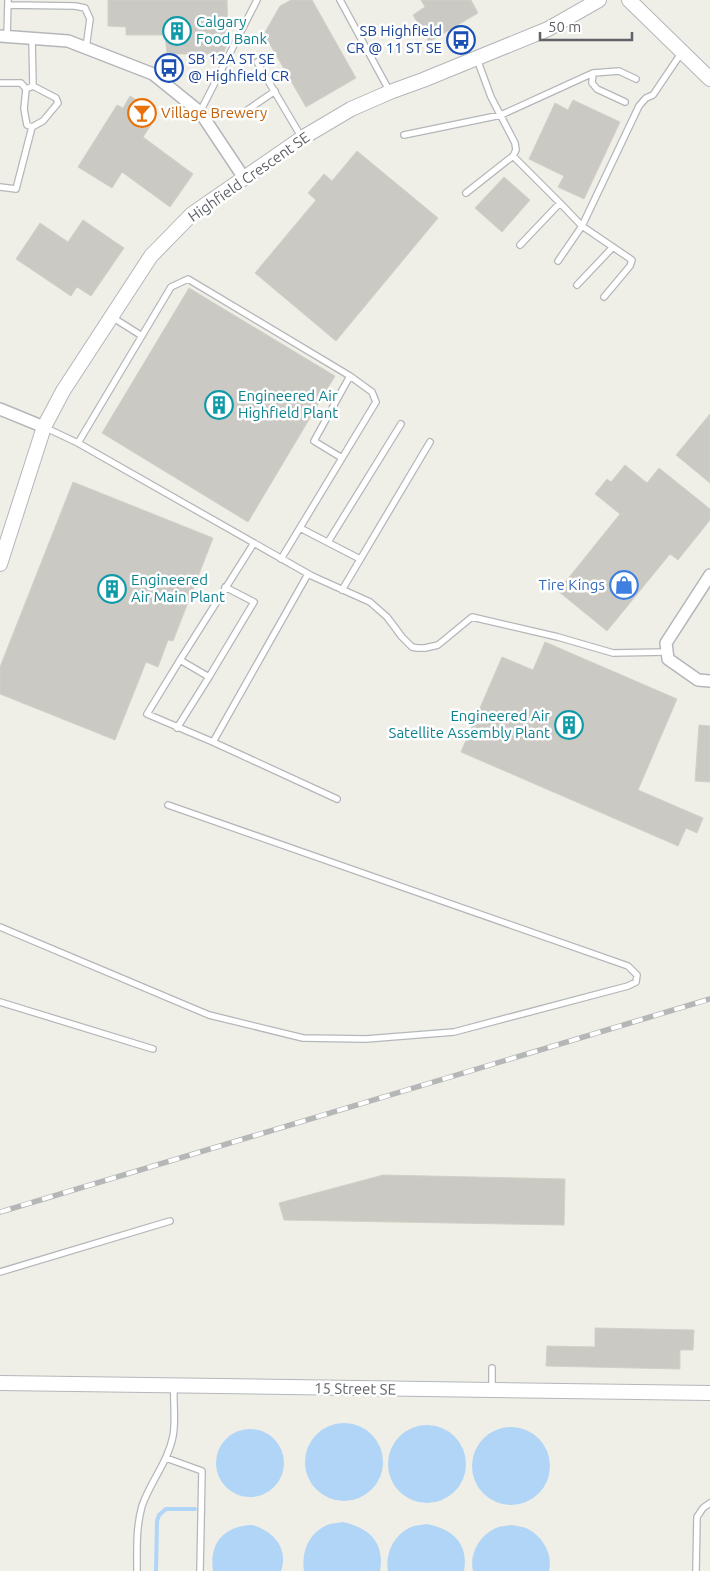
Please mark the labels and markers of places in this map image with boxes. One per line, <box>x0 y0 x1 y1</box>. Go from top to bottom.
place label: Calgary Food Bank <box>196 13 267 47</box>
building icon: Calgary Food Bank <box>162 16 192 46</box>
place label: SB Highfield CR @ 11 ST SE <box>346 22 442 56</box>
bus stop icon: SB Highfield CR @ 11 ST SE <box>446 25 476 55</box>
place label: SB 12A ST SE @ Highfield CR <box>188 50 289 84</box>
bus stop icon: SB 12A ST SE @ Highfield CR <box>154 53 184 83</box>
bar icon: Village Brewery <box>127 98 157 128</box>
place label: Village Brewery <box>161 104 267 121</box>
place label: Engineered Air Highfield Plant <box>238 387 338 421</box>
building icon: Engineered Air Highfield Plant <box>204 390 234 420</box>
shop icon: Tire Kings <box>609 570 639 600</box>
place label: Engineered Air Main Plant <box>131 571 225 605</box>
building icon: Engineered Air Main Plant <box>97 574 127 604</box>
place label: Tire Kings <box>539 576 605 593</box>
place label: Engineered Air Satellite Assembly Plant <box>389 707 550 741</box>
building icon: Engineered Air Satellite Assembly Plant <box>554 710 584 740</box>

